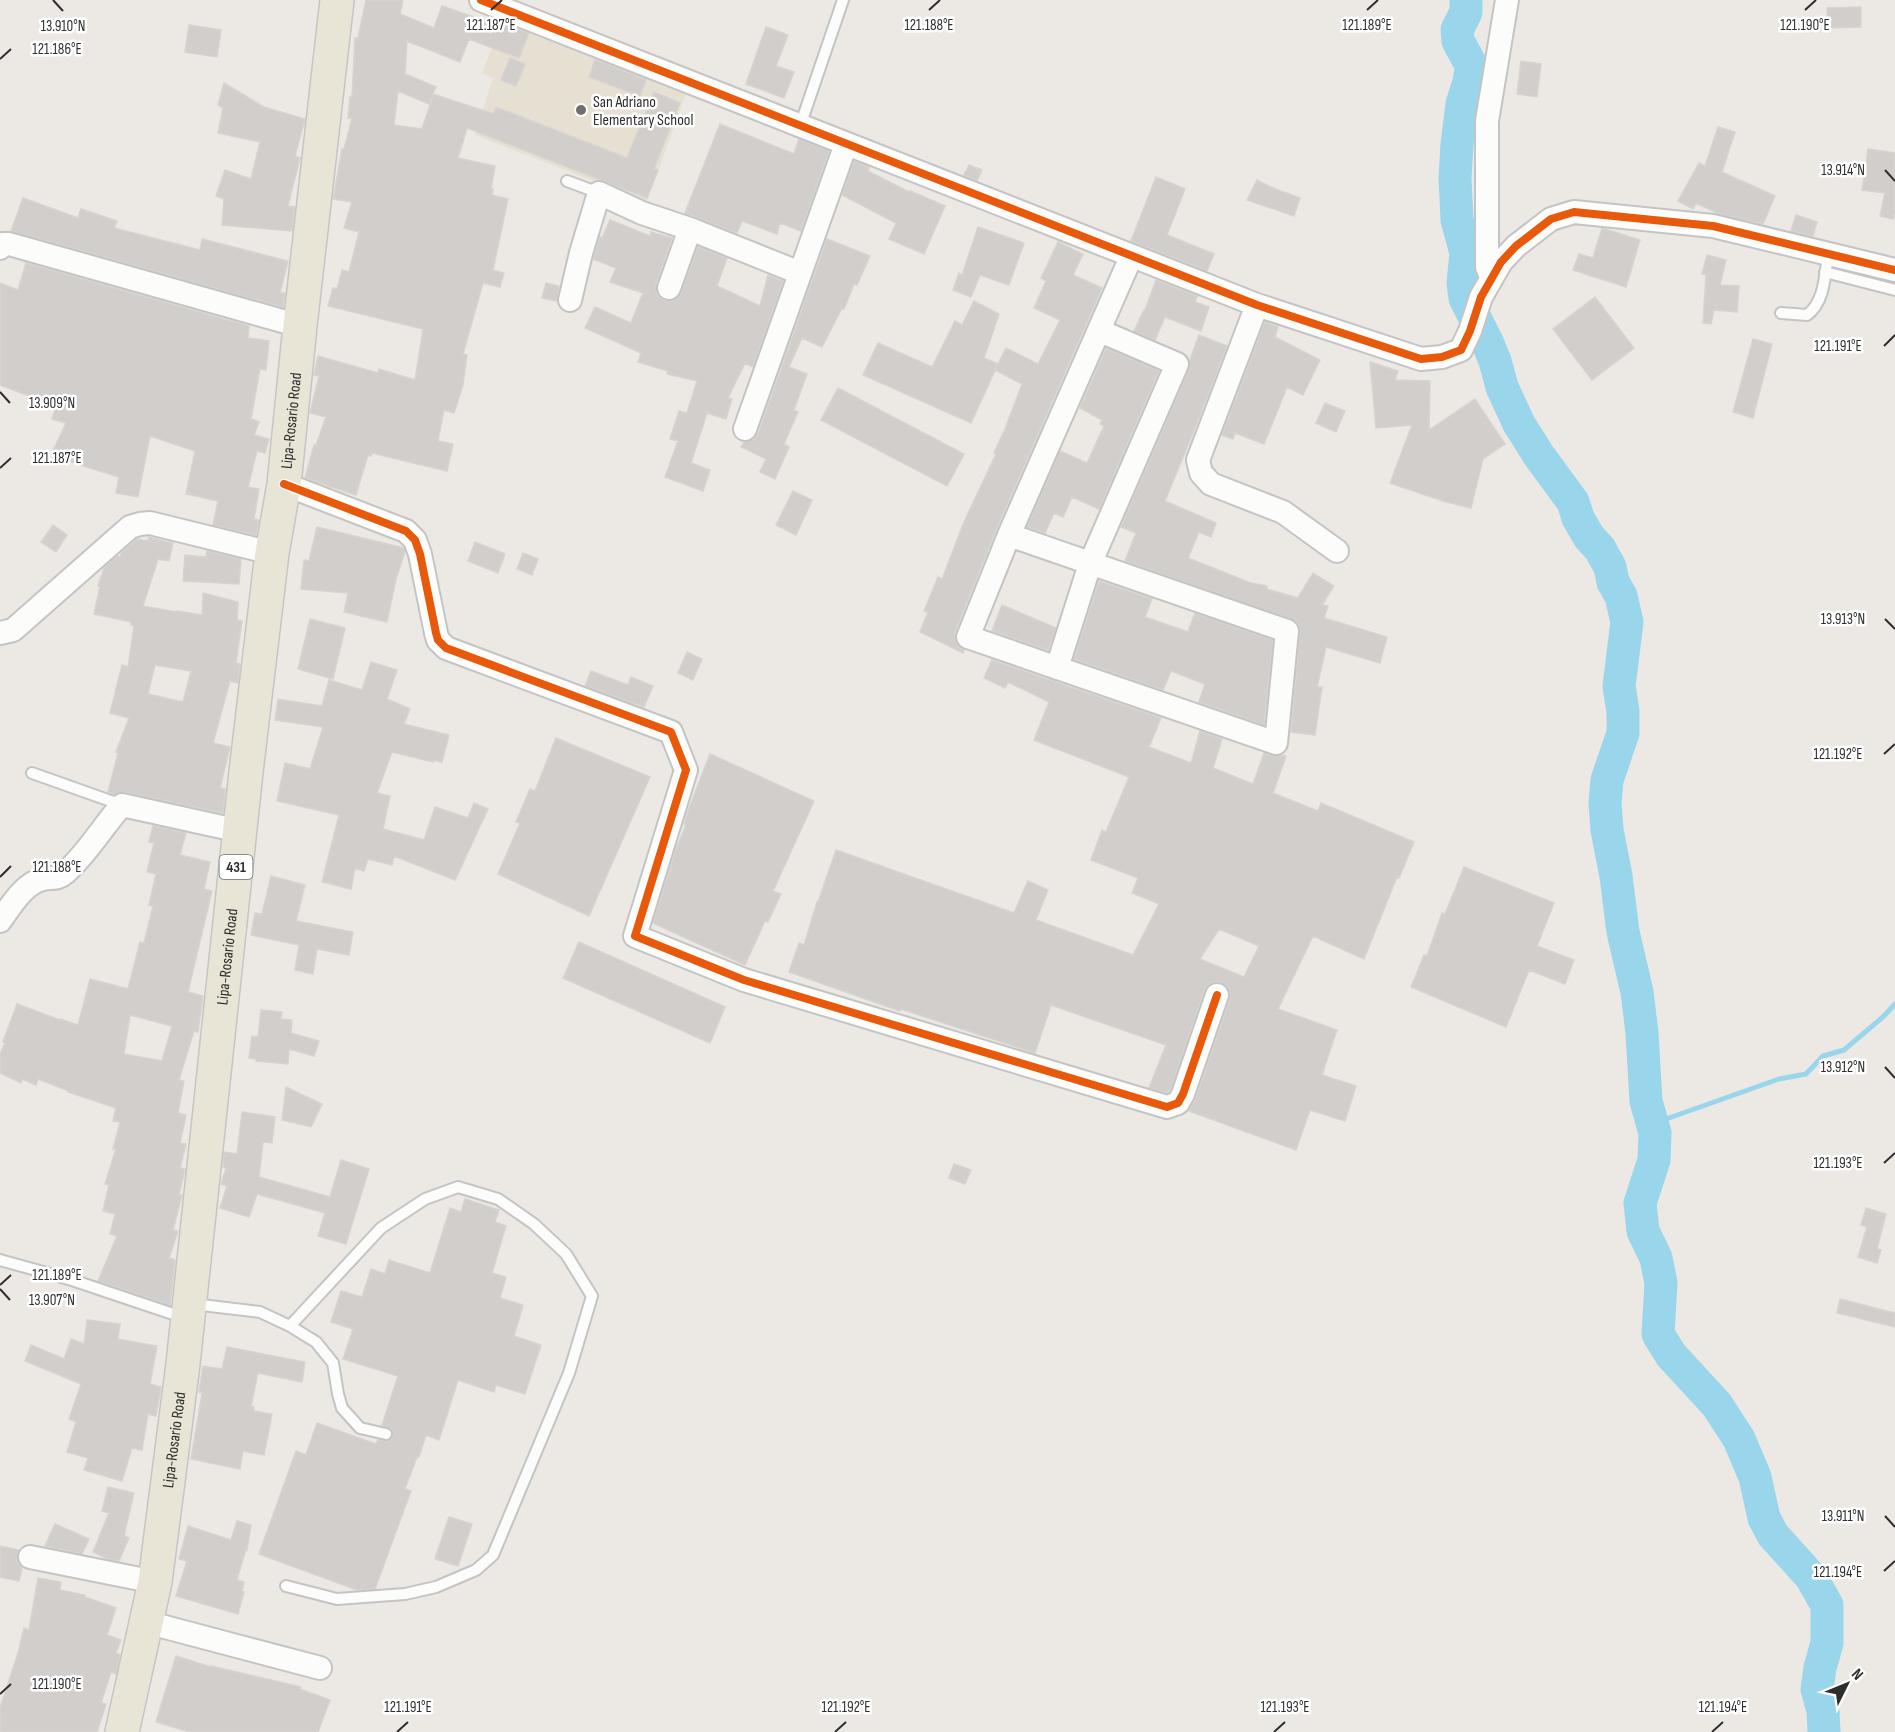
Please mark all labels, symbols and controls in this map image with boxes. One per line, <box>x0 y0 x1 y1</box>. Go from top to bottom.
text: 121.187°E <box>466 16 516 35</box>
text: 121.188°E <box>904 16 954 35</box>
text: 121.189°E <box>1342 16 1392 35</box>
text: 121.190°E <box>1780 16 1830 35</box>
text: 13.910°N <box>41 17 85 36</box>
text: 121.186°E <box>32 40 82 59</box>
place label: San Adriano Elementary School <box>593 93 693 130</box>
marker: San Adriano Elementary School <box>574 103 588 117</box>
text: 13.914°N <box>1821 161 1865 180</box>
text: 121.191°E <box>1814 337 1862 356</box>
street label: Lipa-Rosario Road <box>278 372 306 470</box>
text: 13.909°N <box>29 394 75 413</box>
text: 121.187°E <box>32 449 82 468</box>
text: 13.913°N <box>1821 610 1865 629</box>
text: 121.192°E <box>1813 745 1863 764</box>
road number: 431 <box>220 855 252 879</box>
text: 121.188°E <box>32 858 82 877</box>
street label: Lipa-Rosario Road <box>213 908 242 1006</box>
text: 13.912°N <box>1821 1058 1865 1077</box>
text: 121.193°E <box>1813 1154 1863 1173</box>
text: 121.189°E <box>32 1266 82 1285</box>
text: 13.907°N <box>29 1291 75 1310</box>
street label: Lipa-Rosario Road <box>159 1391 190 1489</box>
text: 13.911°N <box>1822 1507 1864 1526</box>
text: 121.194°E <box>1814 1563 1862 1582</box>
north arrow <box>1817 1654 1877 1714</box>
text: N <box>1847 1665 1867 1684</box>
text: 121.190°E <box>32 1675 82 1694</box>
text: 121.191°E <box>384 1698 432 1717</box>
text: 121.192°E <box>821 1698 871 1717</box>
text: 121.193°E <box>1260 1698 1310 1717</box>
text: 121.194°E <box>1699 1698 1747 1717</box>

